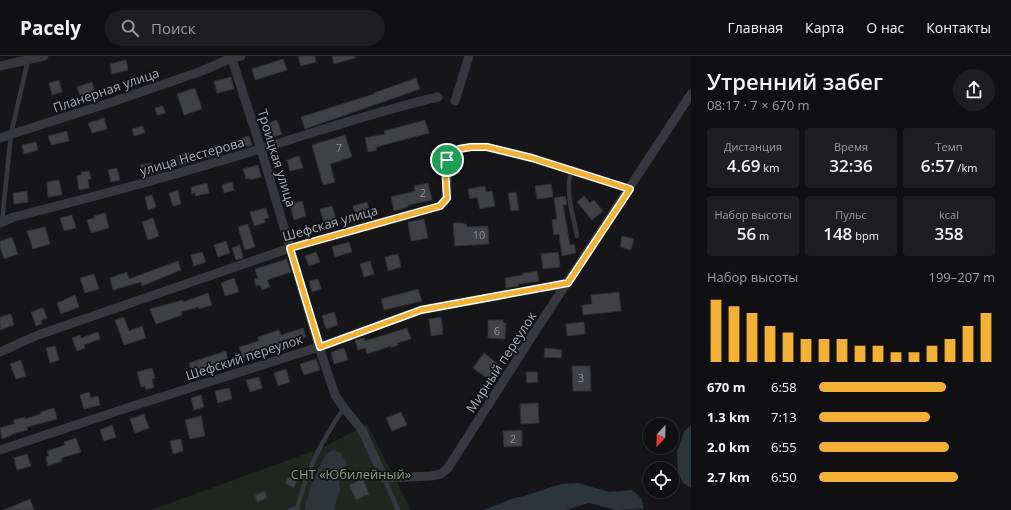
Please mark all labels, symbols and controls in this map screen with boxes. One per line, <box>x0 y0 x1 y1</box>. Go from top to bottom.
search box <box>105 10 385 46</box>
text: Pacely <box>20 15 81 41</box>
icon: search <box>119 17 141 39</box>
text: Поиск <box>151 18 195 38</box>
text: Главная <box>728 18 783 37</box>
text: Карта <box>805 18 844 37</box>
text: О нас <box>866 18 904 37</box>
text: Контакты <box>926 18 991 37</box>
street label: Планерная улица <box>50 63 162 117</box>
text: Утренний забег <box>707 66 883 96</box>
button: share <box>953 69 995 111</box>
text: 08:17 · 7 × 670 m <box>707 96 810 114</box>
street label: Троицкая улица <box>254 107 300 209</box>
street label: улица Нестерова <box>138 132 246 180</box>
text: Дистанция <box>724 139 782 154</box>
text: Время <box>834 139 868 154</box>
text: Темп <box>935 139 963 154</box>
house number: 7 <box>336 140 342 155</box>
pin <box>430 143 464 177</box>
icon: arrive <box>436 149 458 171</box>
text: 4.69 <box>727 154 761 177</box>
text: 32:36 <box>829 154 873 177</box>
text: 6:57 <box>921 154 954 177</box>
text: km <box>761 160 779 175</box>
text: /km <box>954 160 977 175</box>
house number: 2 <box>420 185 426 200</box>
street label: Шефская улица <box>280 201 380 245</box>
text: Набор высоты <box>714 207 792 222</box>
text: Пульс <box>835 207 867 222</box>
text: kcal <box>939 207 959 222</box>
text: 56 <box>737 222 756 245</box>
text: 148 <box>823 222 852 245</box>
text: 358 <box>934 222 964 245</box>
house number: 10 <box>473 227 485 242</box>
text: m <box>756 228 769 243</box>
text: bpm <box>852 228 879 243</box>
text: Набор высоты <box>707 268 798 286</box>
text: 199–207 m <box>928 268 995 286</box>
street label: Мирный переулок <box>462 308 541 416</box>
house number: 6 <box>494 323 500 338</box>
street label: Шефский переулок <box>183 330 305 384</box>
house number: 3 <box>578 370 584 385</box>
text: 670 m <box>707 378 745 396</box>
text: 6:58 <box>771 378 797 396</box>
text: 1.3 km <box>707 408 750 426</box>
text: 7:13 <box>771 408 797 426</box>
north arrow <box>643 418 679 454</box>
map controls <box>643 418 679 498</box>
house number: 2 <box>510 431 516 446</box>
text: 2.0 km <box>707 438 750 456</box>
text: 6:55 <box>771 438 797 456</box>
button: locate <box>643 462 679 498</box>
park label: СНТ «Юбилейный» <box>291 465 411 483</box>
text: 2.7 km <box>707 468 750 486</box>
text: 6:50 <box>771 468 797 486</box>

